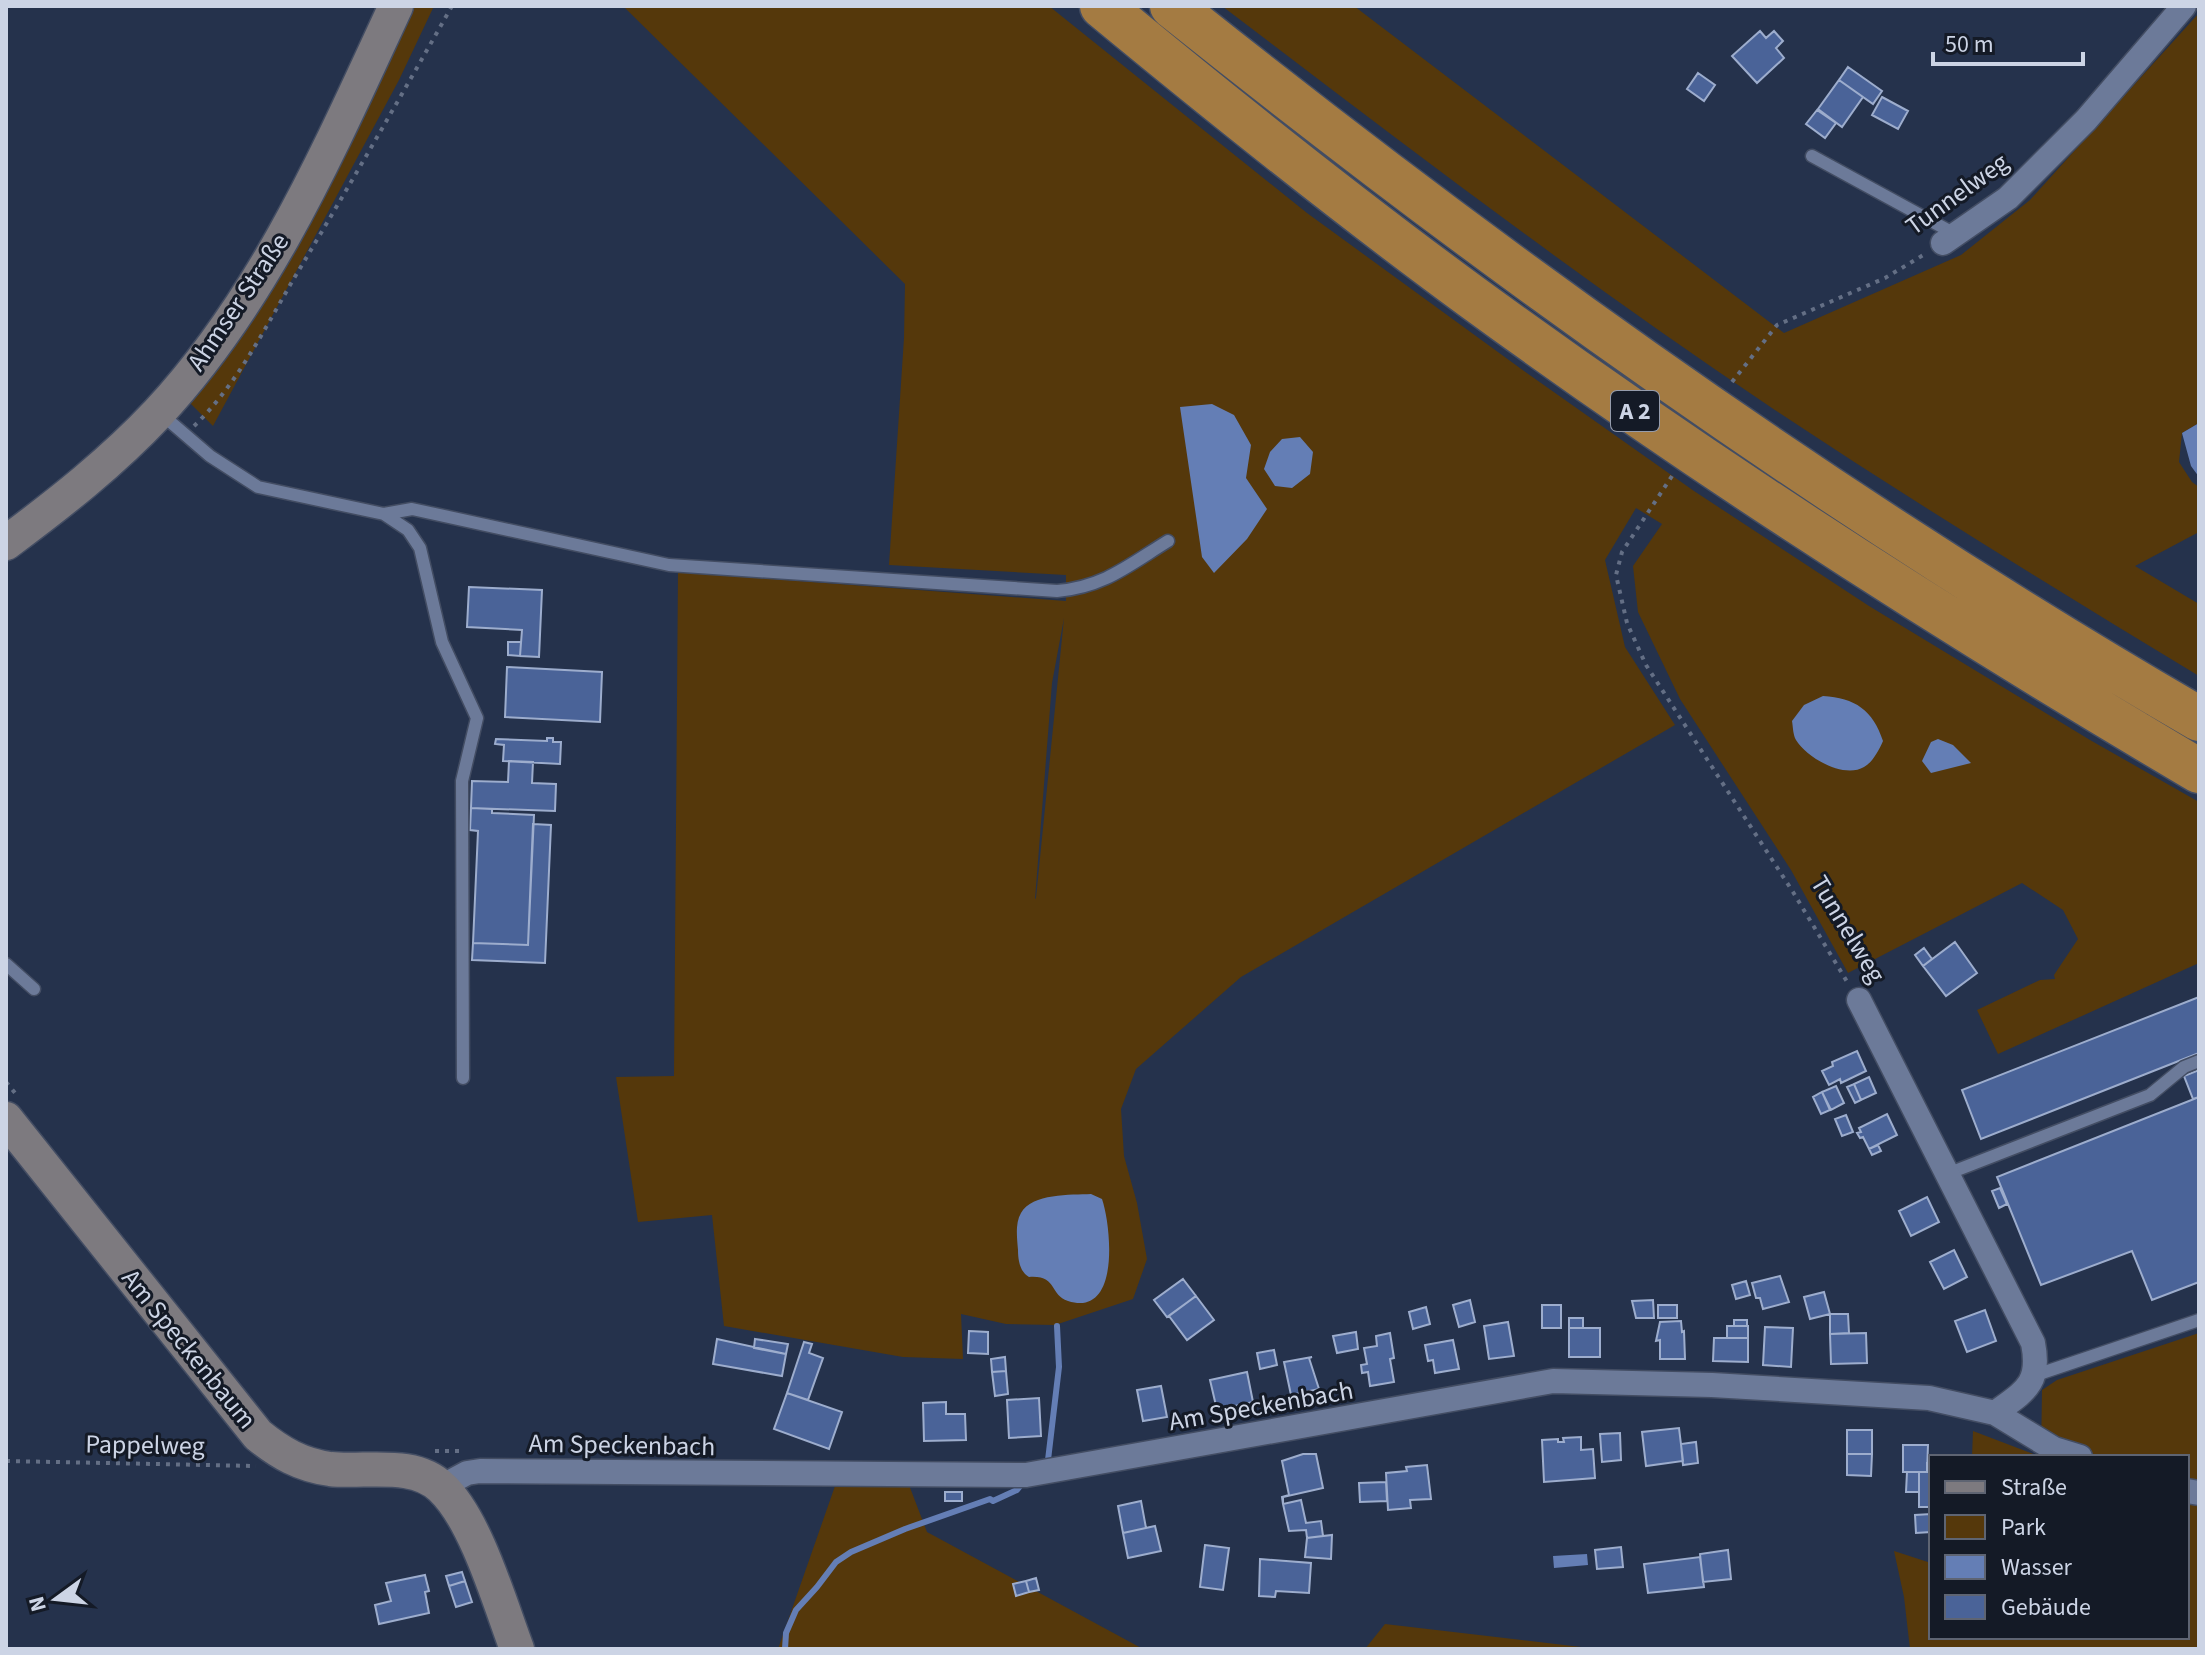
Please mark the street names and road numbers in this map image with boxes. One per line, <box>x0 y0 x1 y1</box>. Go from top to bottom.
street label: Tunnelweg <box>1898 144 2016 244</box>
street label: Ahmser Straße <box>178 226 298 378</box>
road number: A 2 <box>1611 391 1659 431</box>
street label: Tunnelweg <box>1801 868 1895 990</box>
street label: Am Speckenbaum <box>113 1261 265 1437</box>
street label: Am Speckenbach <box>1166 1372 1356 1440</box>
street label: Pappelweg <box>85 1425 205 1465</box>
street label: Am Speckenbach <box>528 1425 716 1465</box>

